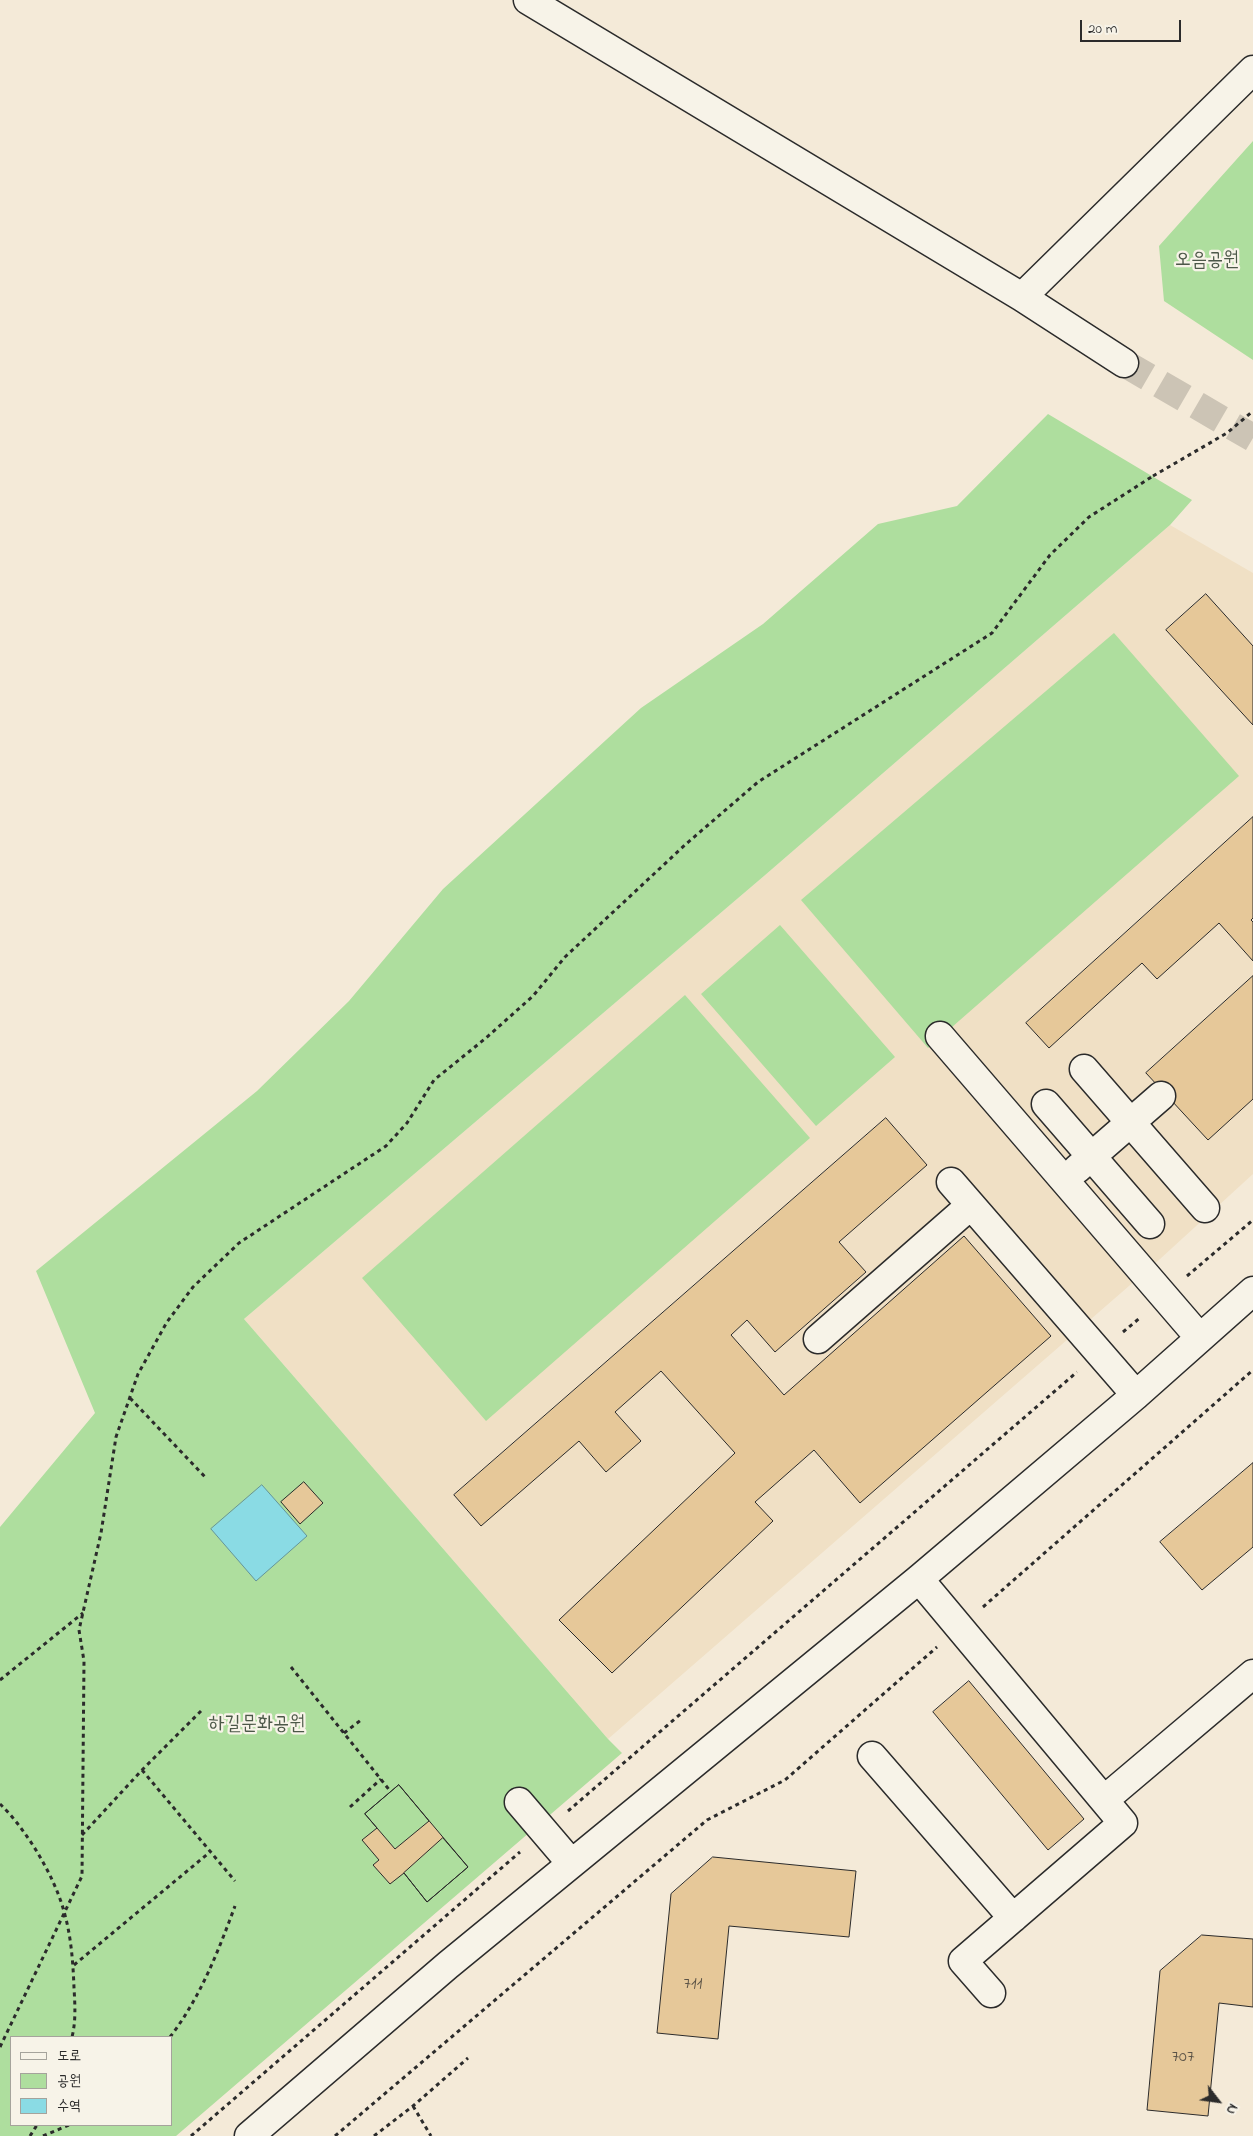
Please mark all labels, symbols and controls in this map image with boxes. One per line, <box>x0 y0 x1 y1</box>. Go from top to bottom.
scale bar <box>1083 10 1184 42</box>
text: 20 m <box>1088 18 1117 40</box>
park label: 오음공원 <box>1175 250 1239 274</box>
park label: 하길문화공원 <box>209 1714 305 1738</box>
house number: 711 <box>684 1974 702 1996</box>
legend <box>10 2036 172 2126</box>
text: 도로 <box>57 2045 81 2067</box>
house number: 707 <box>1172 2047 1194 2069</box>
text: 공원 <box>57 2070 81 2092</box>
north arrow <box>1193 2076 1243 2126</box>
text: 수역 <box>57 2095 81 2117</box>
text: N <box>1220 2099 1243 2118</box>

